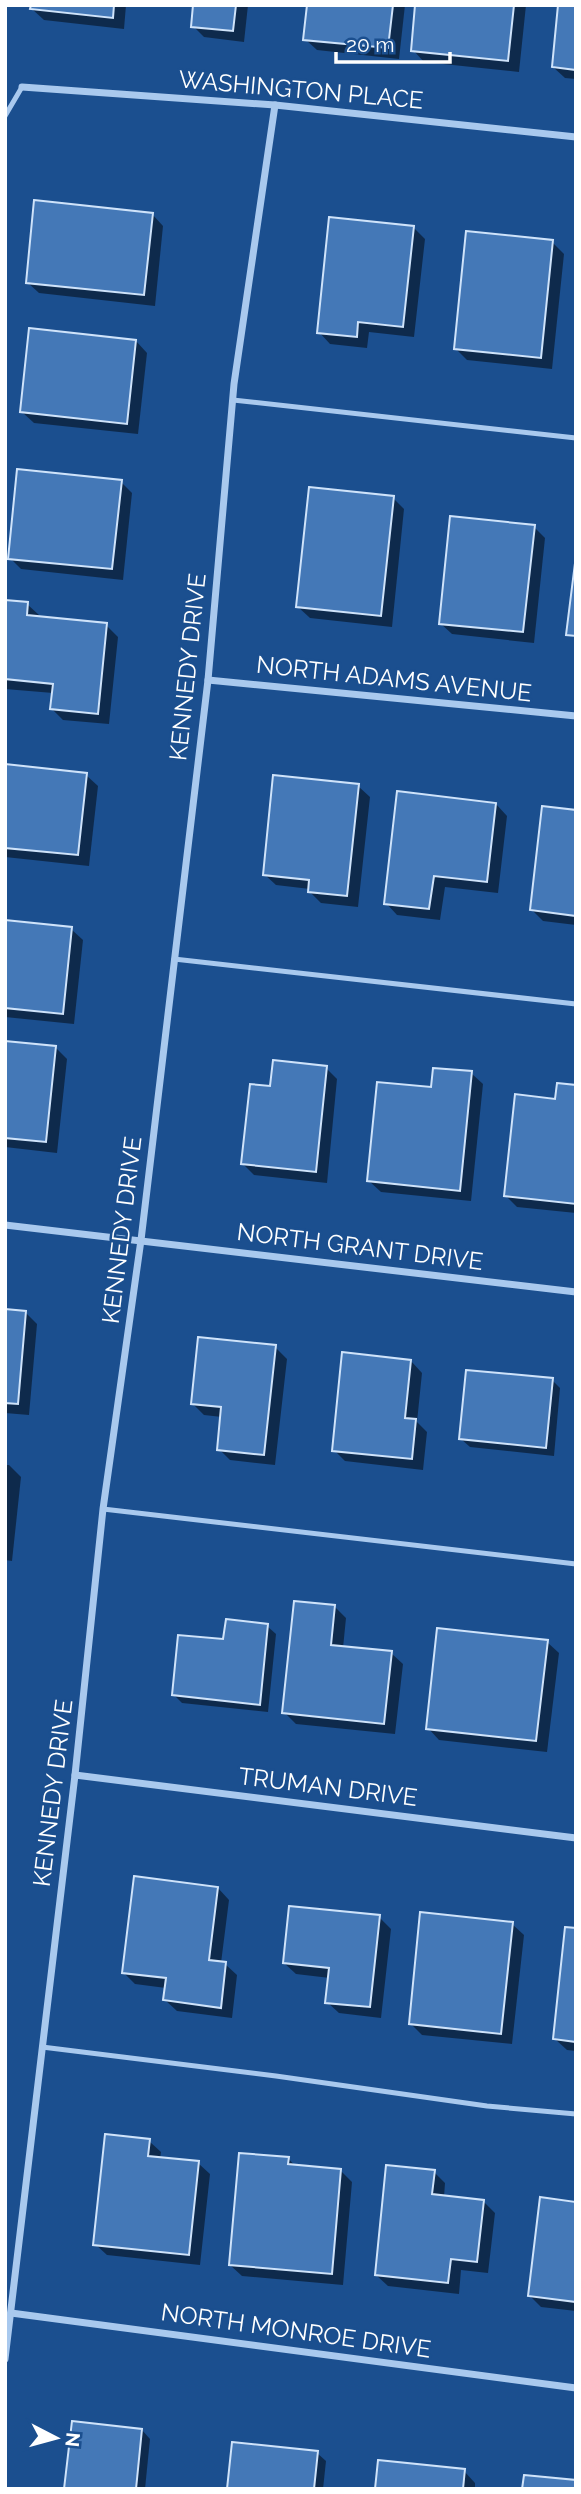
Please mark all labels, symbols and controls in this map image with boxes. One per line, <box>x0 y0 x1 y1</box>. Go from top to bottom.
scale bar <box>336 21 450 65</box>
text: 20 m <box>346 32 394 57</box>
street label: WASHINGTON PLACE <box>177 64 425 115</box>
street label: KENNEDY DRIVE <box>163 572 212 762</box>
street label: NORTH ADAMS AVENUE <box>255 650 533 707</box>
street label: KENNEDY DRIVE <box>96 1135 147 1325</box>
street label: NORTH GRANT DRIVE <box>235 1217 485 1276</box>
street label: KENNEDY DRIVE <box>27 1698 78 1888</box>
street label: TRUMAN DRIVE <box>237 1761 419 1812</box>
street label: NORTH MONROE DRIVE <box>159 2297 433 2364</box>
north arrow <box>21 2403 91 2473</box>
text: N <box>61 2431 85 2448</box>

